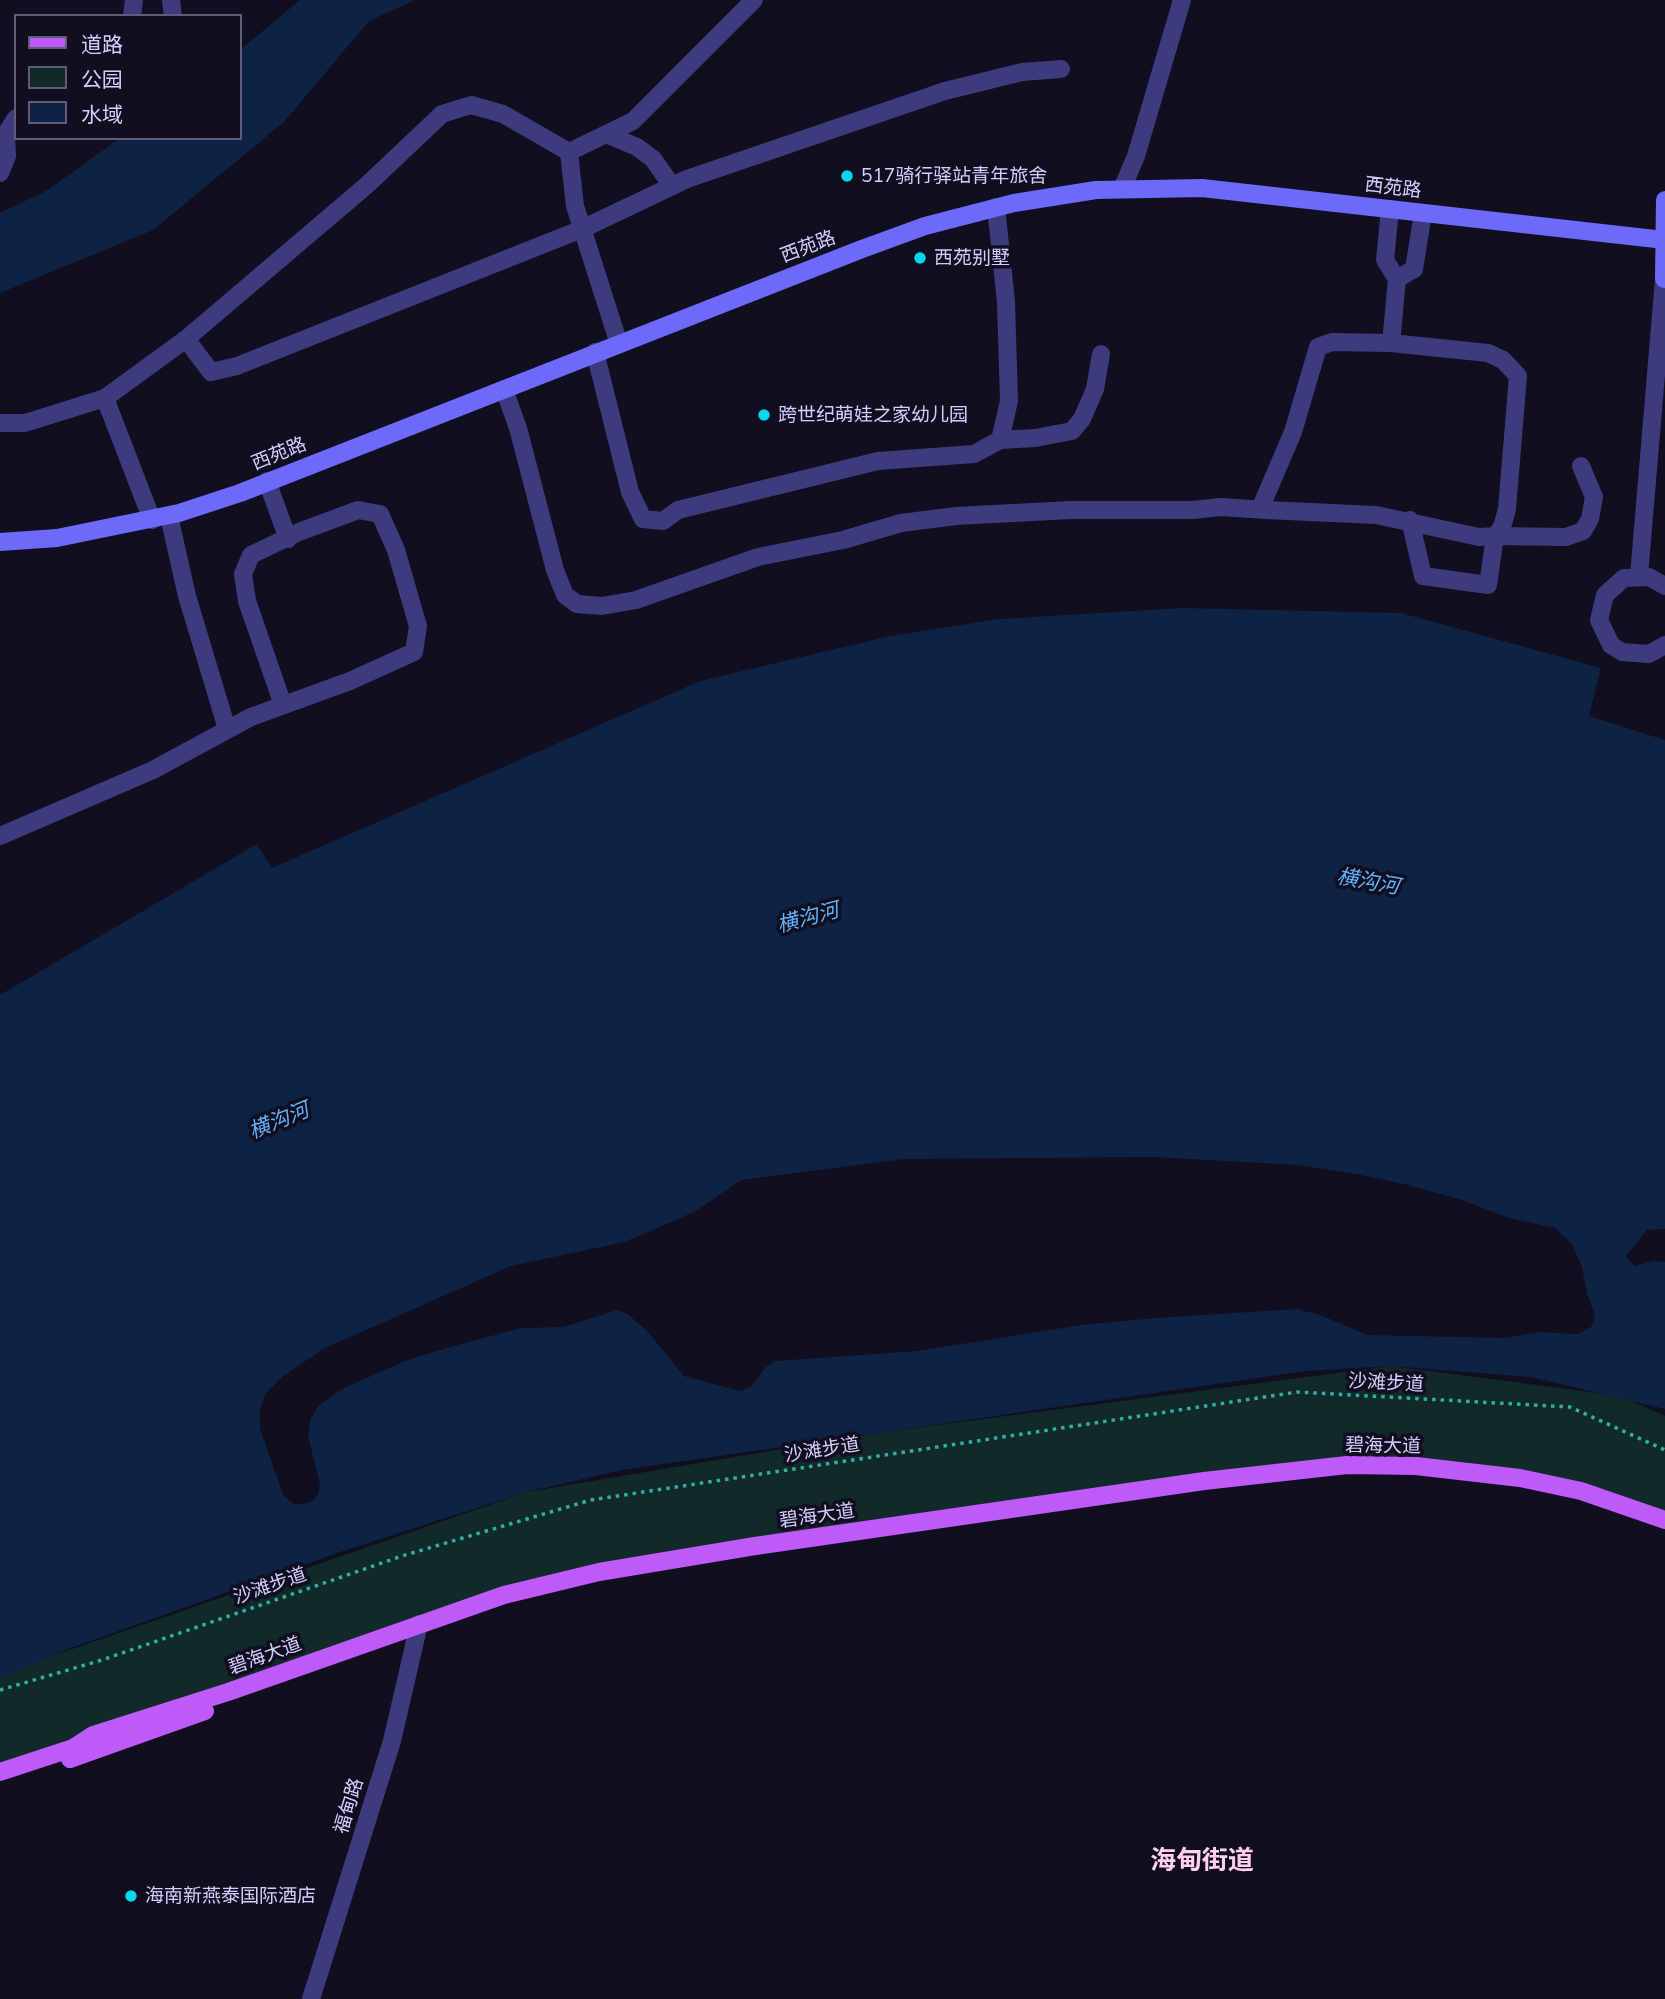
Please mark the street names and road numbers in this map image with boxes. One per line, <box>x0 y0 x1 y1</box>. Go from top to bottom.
street label: 西苑路 <box>1363 173 1423 203</box>
street label: 西苑路 <box>777 226 839 268</box>
street label: 西苑路 <box>248 433 310 475</box>
street label: 沙滩步道 <box>1347 1370 1425 1396</box>
street label: 沙滩步道 <box>783 1433 861 1467</box>
street label: 碧海大道 <box>1345 1434 1421 1458</box>
street label: 碧海大道 <box>778 1499 856 1533</box>
street label: 沙滩步道 <box>230 1563 310 1609</box>
street label: 碧海大道 <box>225 1632 305 1680</box>
street label: 福甸路 <box>330 1775 368 1837</box>

